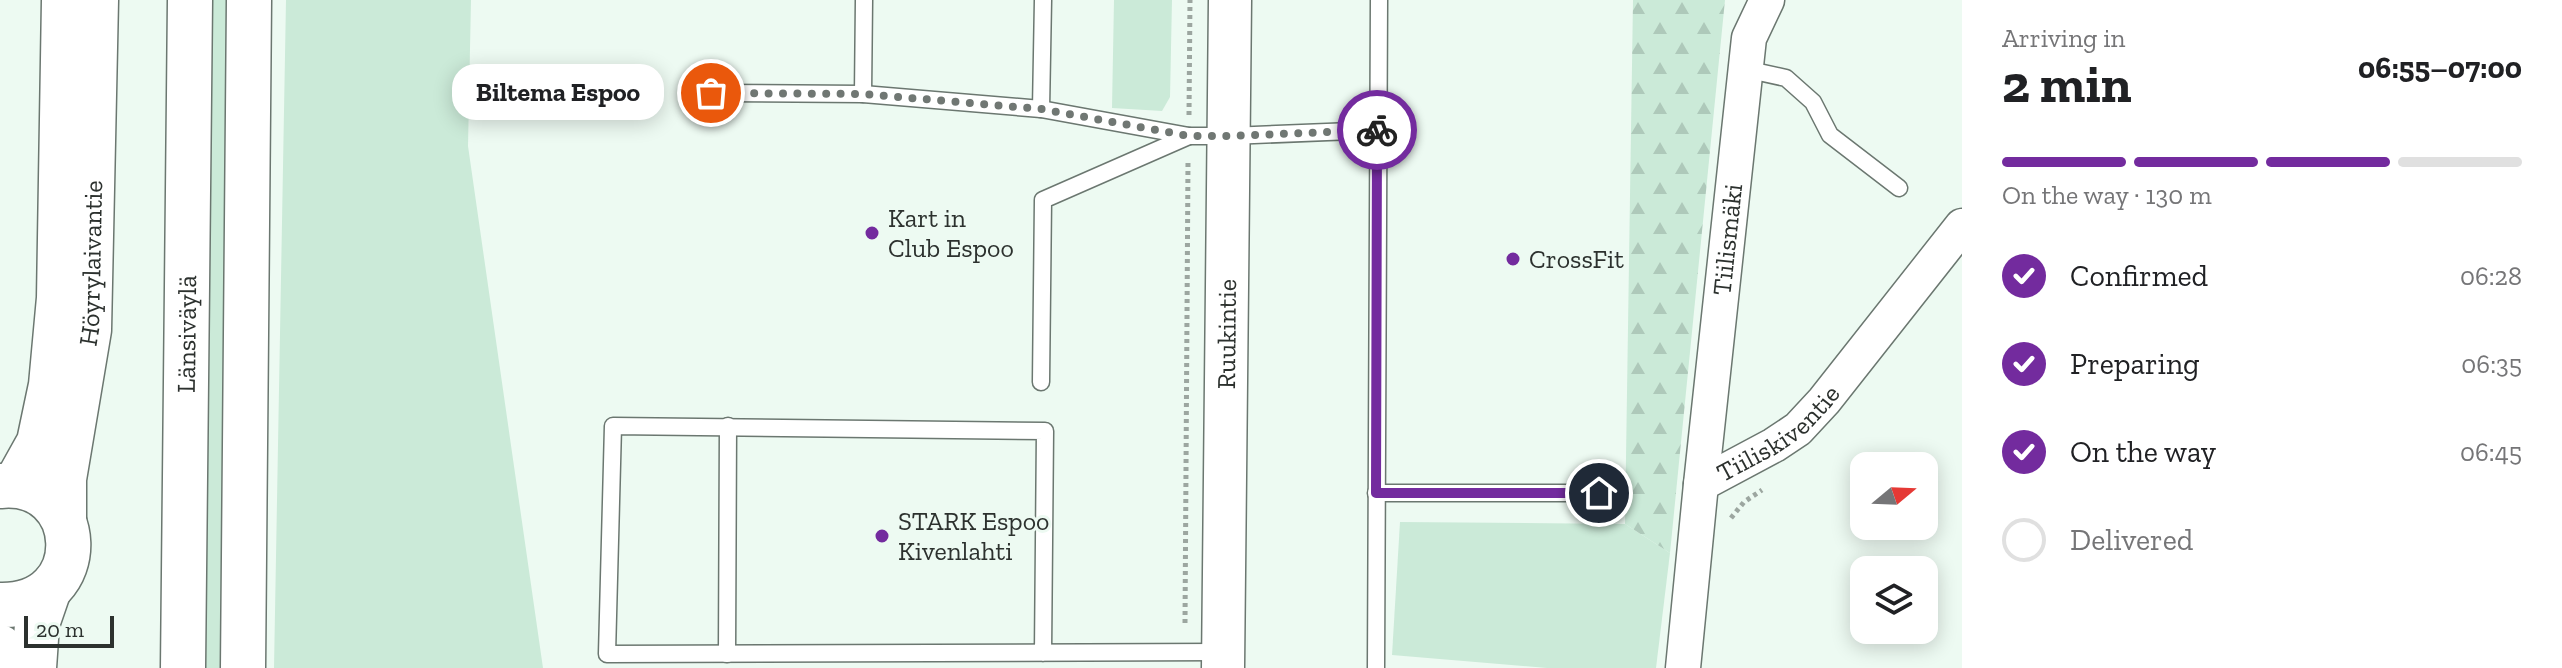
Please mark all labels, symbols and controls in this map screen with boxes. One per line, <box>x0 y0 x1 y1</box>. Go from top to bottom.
text: Arriving in <box>2002 22 2125 54</box>
text: 06:55–07:00 <box>2358 50 2522 86</box>
text: 2 min <box>2002 53 2132 115</box>
pin <box>677 59 745 127</box>
callout: Biltema Espoo <box>451 65 663 121</box>
icon: bag <box>689 71 733 115</box>
text: Biltema Espoo <box>476 76 640 108</box>
courier <box>1337 90 1417 170</box>
icon: bike <box>1355 108 1399 152</box>
text: On the way · 130 m <box>2002 179 2212 211</box>
street label: Höyrylaivantie <box>72 180 109 348</box>
street label: Tiilismäki <box>1705 182 1749 297</box>
place label: Kart in Club Espoo <box>888 202 1014 264</box>
marker: Kart in Club Espoo <box>863 224 881 242</box>
place label: CrossFit <box>1529 243 1624 275</box>
marker: CrossFit <box>1504 250 1522 268</box>
icon: check <box>2002 254 2046 298</box>
text: Confirmed <box>2070 258 2208 294</box>
text: 06:28 <box>2460 260 2522 292</box>
street label: Länsiväylä <box>170 275 203 393</box>
street label: Ruukintie <box>1210 279 1243 389</box>
icon: check <box>2002 342 2046 386</box>
text: Preparing <box>2070 346 2200 382</box>
text: 06:35 <box>2461 348 2522 380</box>
street label: Tiiliskiventie <box>1711 378 1847 489</box>
icon: check <box>2002 430 2046 474</box>
text: On the way <box>2070 434 2216 470</box>
text: 06:45 <box>2460 436 2522 468</box>
north arrow <box>1850 452 1938 540</box>
map controls <box>1850 452 1938 644</box>
pin <box>1565 459 1633 527</box>
icon: home <box>1577 471 1621 515</box>
place label: STARK Espoo Kivenlahti <box>898 505 1049 567</box>
text: Delivered <box>2070 522 2193 558</box>
marker: STARK Espoo Kivenlahti <box>873 527 891 545</box>
button: layers <box>1850 556 1938 644</box>
scale bar <box>24 612 114 648</box>
text: 20 m <box>36 616 84 643</box>

